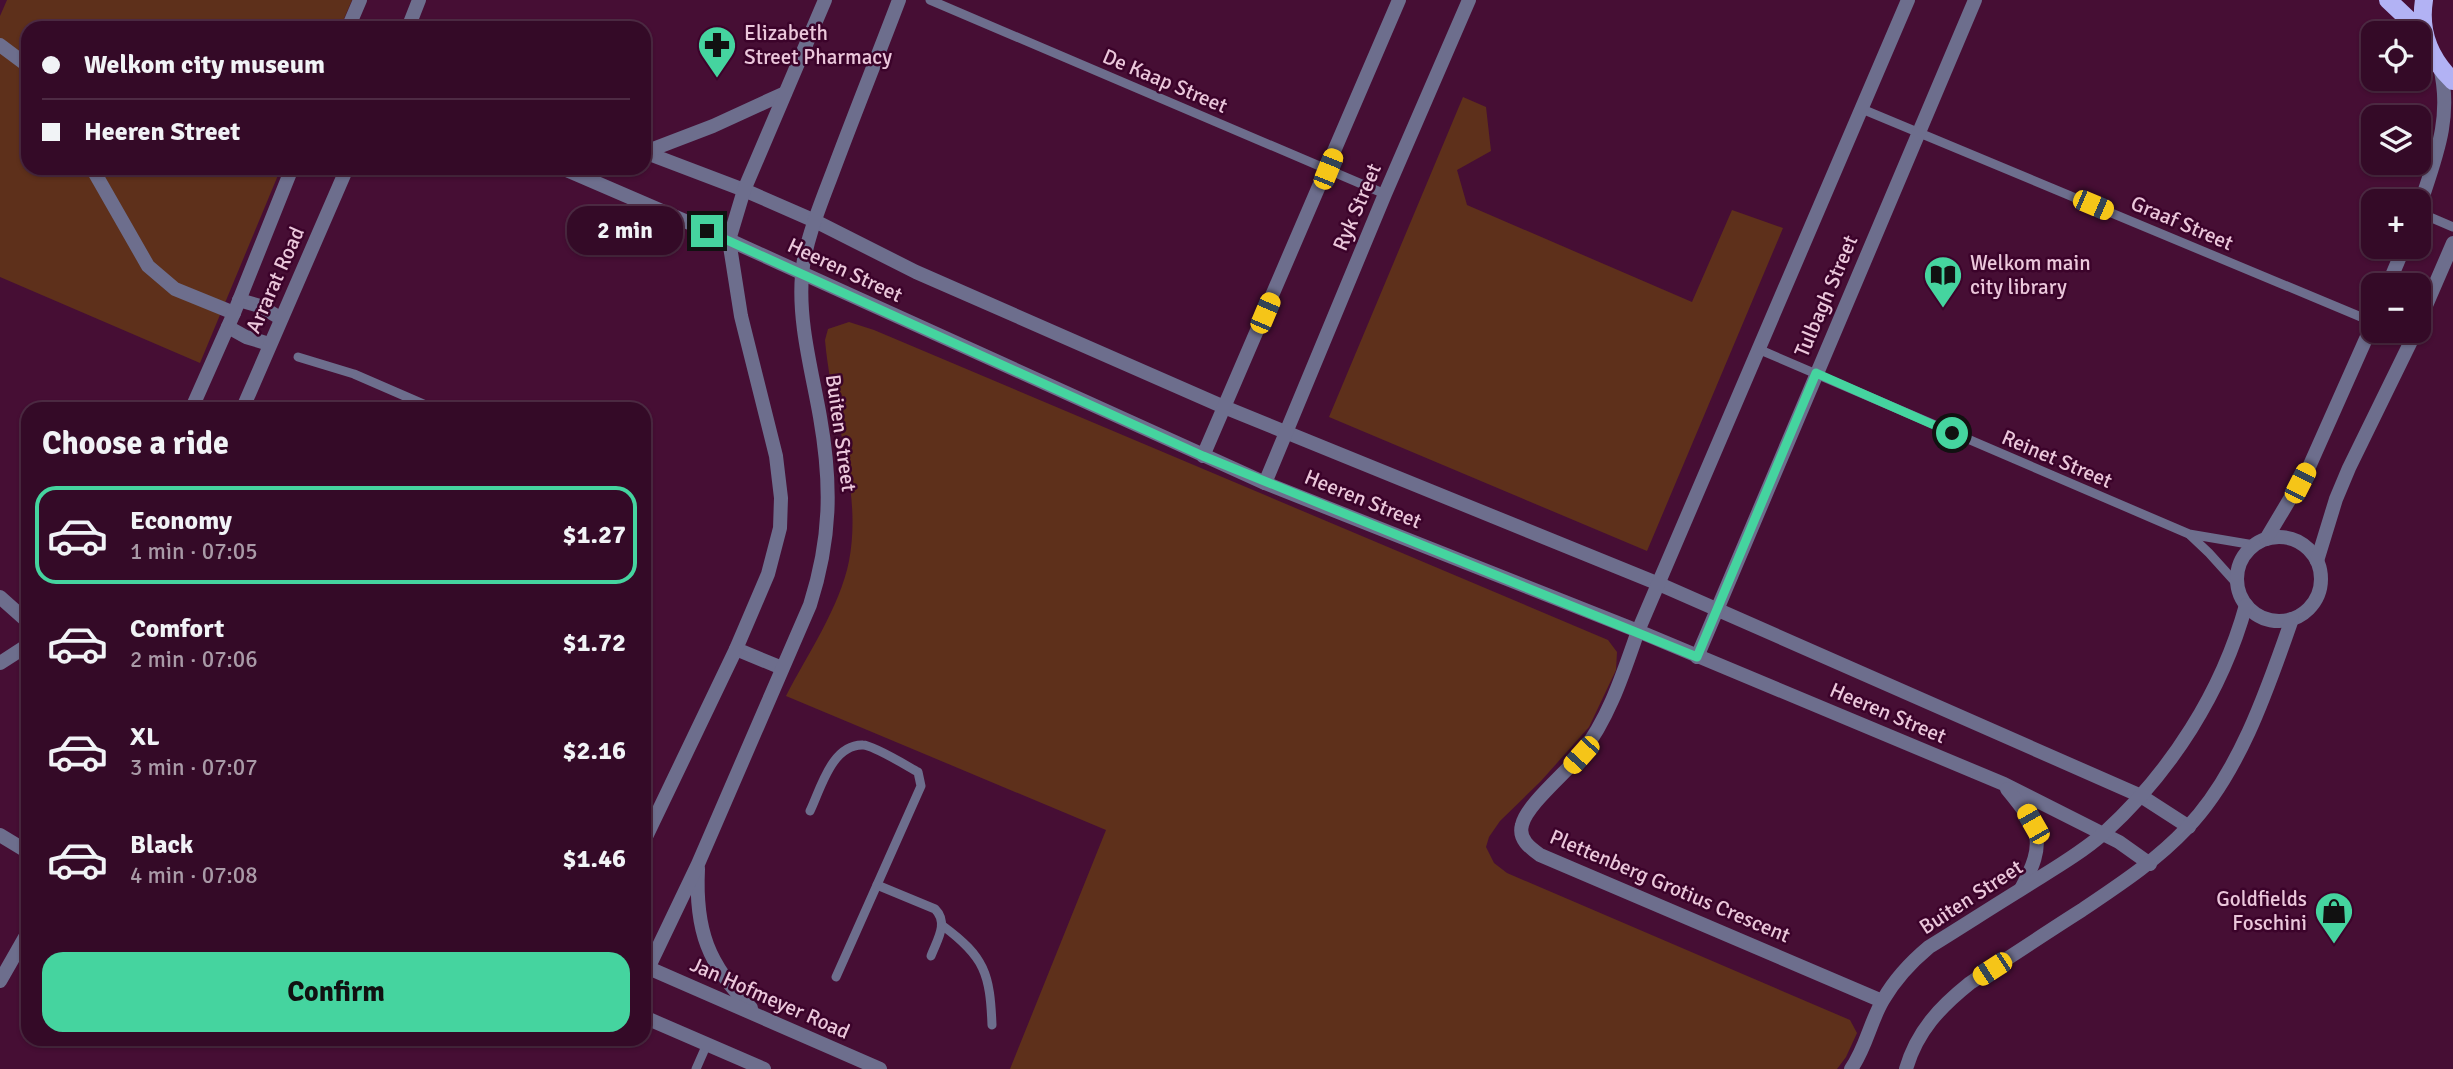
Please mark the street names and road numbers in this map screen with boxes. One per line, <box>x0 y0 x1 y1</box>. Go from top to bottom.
street label: De Kaap Street <box>1099 43 1231 119</box>
street label: Ryk Street <box>1327 159 1387 255</box>
street label: Graaf Street <box>2127 190 2237 256</box>
street label: Arrarat Road <box>240 223 310 337</box>
street label: Tulbagh Street <box>1789 231 1863 361</box>
street label: Heeren Street <box>783 232 907 308</box>
street label: Buiten Street <box>820 373 862 493</box>
street label: Reinet Street <box>1998 424 2116 494</box>
street label: Heeren Street <box>1301 464 1425 534</box>
street label: Heeren Street <box>1826 677 1950 749</box>
street label: Plettenberg Grotius Crescent <box>1546 824 1794 948</box>
street label: Buiten Street <box>1914 854 2028 940</box>
street label: Jan Hofmeyer Road <box>686 951 854 1045</box>

